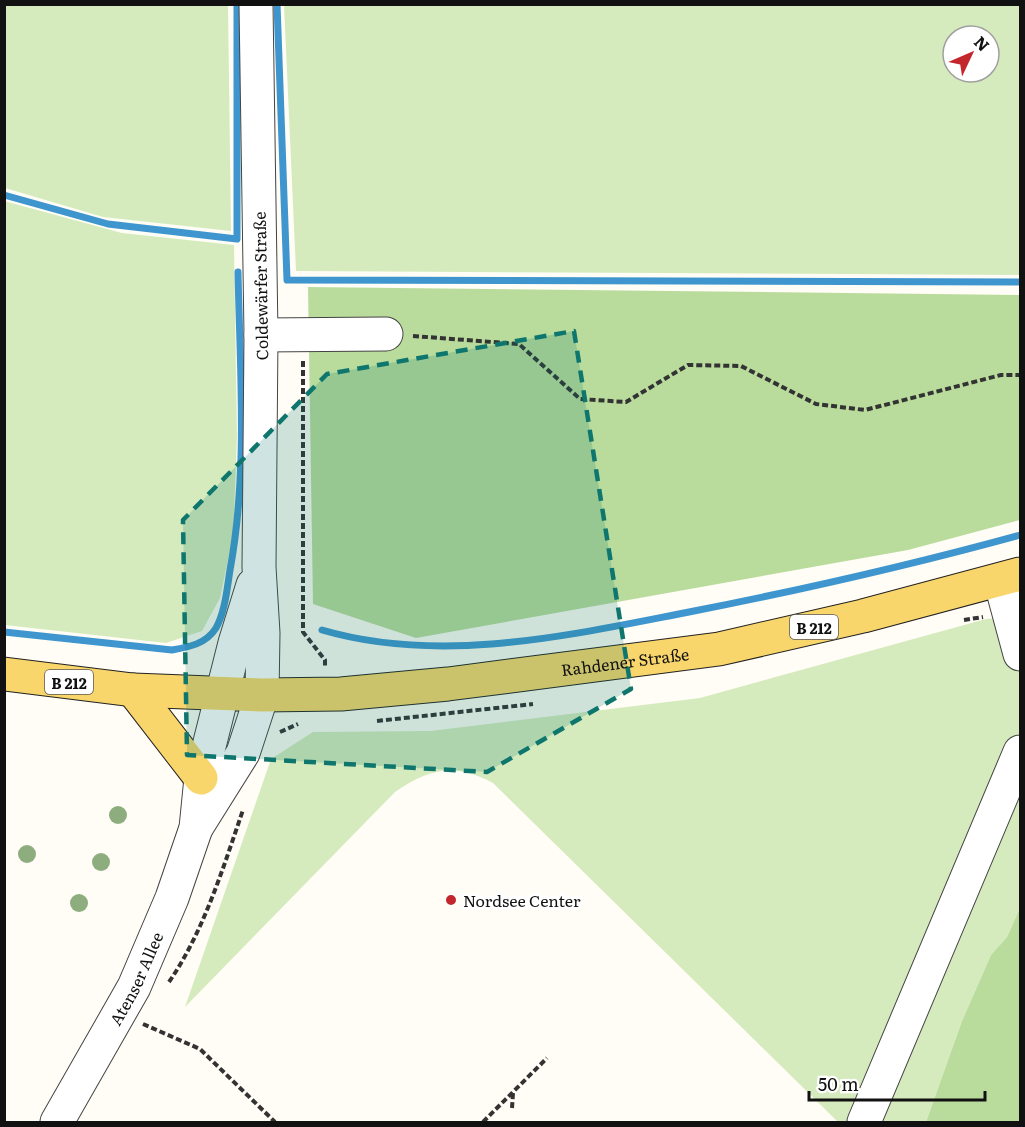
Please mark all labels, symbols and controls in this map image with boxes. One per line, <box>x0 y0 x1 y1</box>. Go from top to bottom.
north arrow <box>941 24 1001 84</box>
text: N <box>969 30 996 56</box>
street label: Coldewärfer Straße <box>247 211 273 361</box>
road number: B 212 <box>790 615 838 639</box>
street label: Rahdener Straße <box>560 641 690 681</box>
road number: B 212 <box>45 670 93 694</box>
place label: Nordsee Center <box>463 888 581 912</box>
marker: Nordsee Center <box>444 893 458 907</box>
street label: Atenser Allee <box>103 928 168 1029</box>
scale bar <box>809 1064 984 1102</box>
text: 50 m <box>818 1070 859 1097</box>

